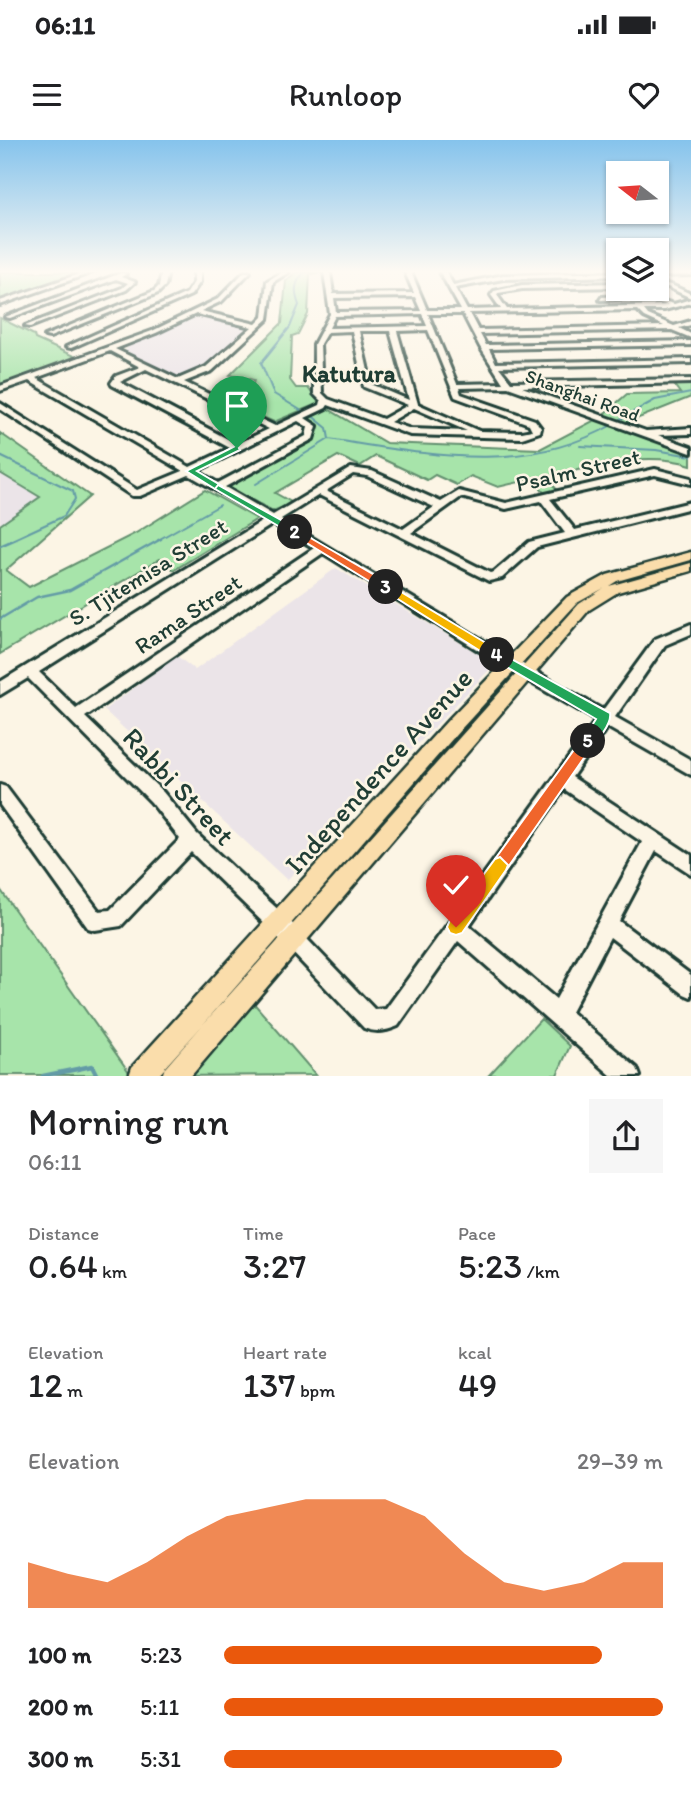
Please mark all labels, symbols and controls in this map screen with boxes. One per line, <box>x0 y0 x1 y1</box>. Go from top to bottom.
text: 06:11 <box>35 9 95 41</box>
icon: menu <box>28 76 66 114</box>
text: Runloop <box>289 76 402 114</box>
icon: heart <box>625 76 663 114</box>
north arrow <box>606 161 668 224</box>
map controls <box>606 161 669 301</box>
button: layers <box>606 238 669 301</box>
district label: Katutura <box>302 359 397 388</box>
street label: Shanghai Road <box>522 364 644 427</box>
pin <box>207 376 267 448</box>
icon: arrive <box>218 387 256 425</box>
street label: Psalm Street <box>513 442 643 498</box>
street label: S. Tjitemisa Street <box>64 512 232 632</box>
pin: 2 <box>278 514 312 550</box>
text: 2 <box>290 520 300 543</box>
street label: Rama Street <box>129 568 247 660</box>
pin: 3 <box>368 570 404 604</box>
text: 3 <box>380 575 391 598</box>
pin: 4 <box>480 638 514 672</box>
text: 4 <box>491 643 502 666</box>
street label: Independence Avenue <box>277 661 479 881</box>
street label: Rabbi Street <box>116 720 242 852</box>
pin: 5 <box>570 724 606 758</box>
text: 5 <box>583 729 592 752</box>
pin <box>426 855 486 927</box>
icon: check <box>437 866 475 904</box>
text: Morning run <box>28 1099 229 1145</box>
button: share <box>589 1099 663 1173</box>
text: 06:11 <box>28 1148 81 1176</box>
text: Distance <box>28 1222 99 1245</box>
text: Time <box>243 1222 284 1245</box>
text: Pace <box>458 1222 496 1245</box>
text: 0.64 <box>28 1245 98 1287</box>
text: 3:27 <box>243 1245 306 1287</box>
text: 5:23 <box>458 1245 522 1287</box>
text: km <box>98 1260 127 1283</box>
text: /km <box>522 1260 560 1283</box>
text: Elevation <box>28 1341 104 1364</box>
text: Heart rate <box>243 1341 327 1364</box>
text: kcal <box>458 1341 492 1364</box>
text: 12 <box>28 1364 63 1406</box>
text: 137 <box>243 1364 296 1406</box>
text: 49 <box>458 1364 497 1406</box>
text: m <box>63 1379 83 1402</box>
text: bpm <box>296 1379 335 1402</box>
text: Elevation <box>28 1447 119 1475</box>
text: 29–39 m <box>577 1447 663 1475</box>
text: 100 m <box>28 1641 92 1669</box>
text: 5:23 <box>140 1641 182 1669</box>
text: 200 m <box>28 1693 93 1721</box>
text: 5:11 <box>140 1693 179 1721</box>
text: 300 m <box>28 1745 93 1773</box>
text: 5:31 <box>140 1745 181 1773</box>

